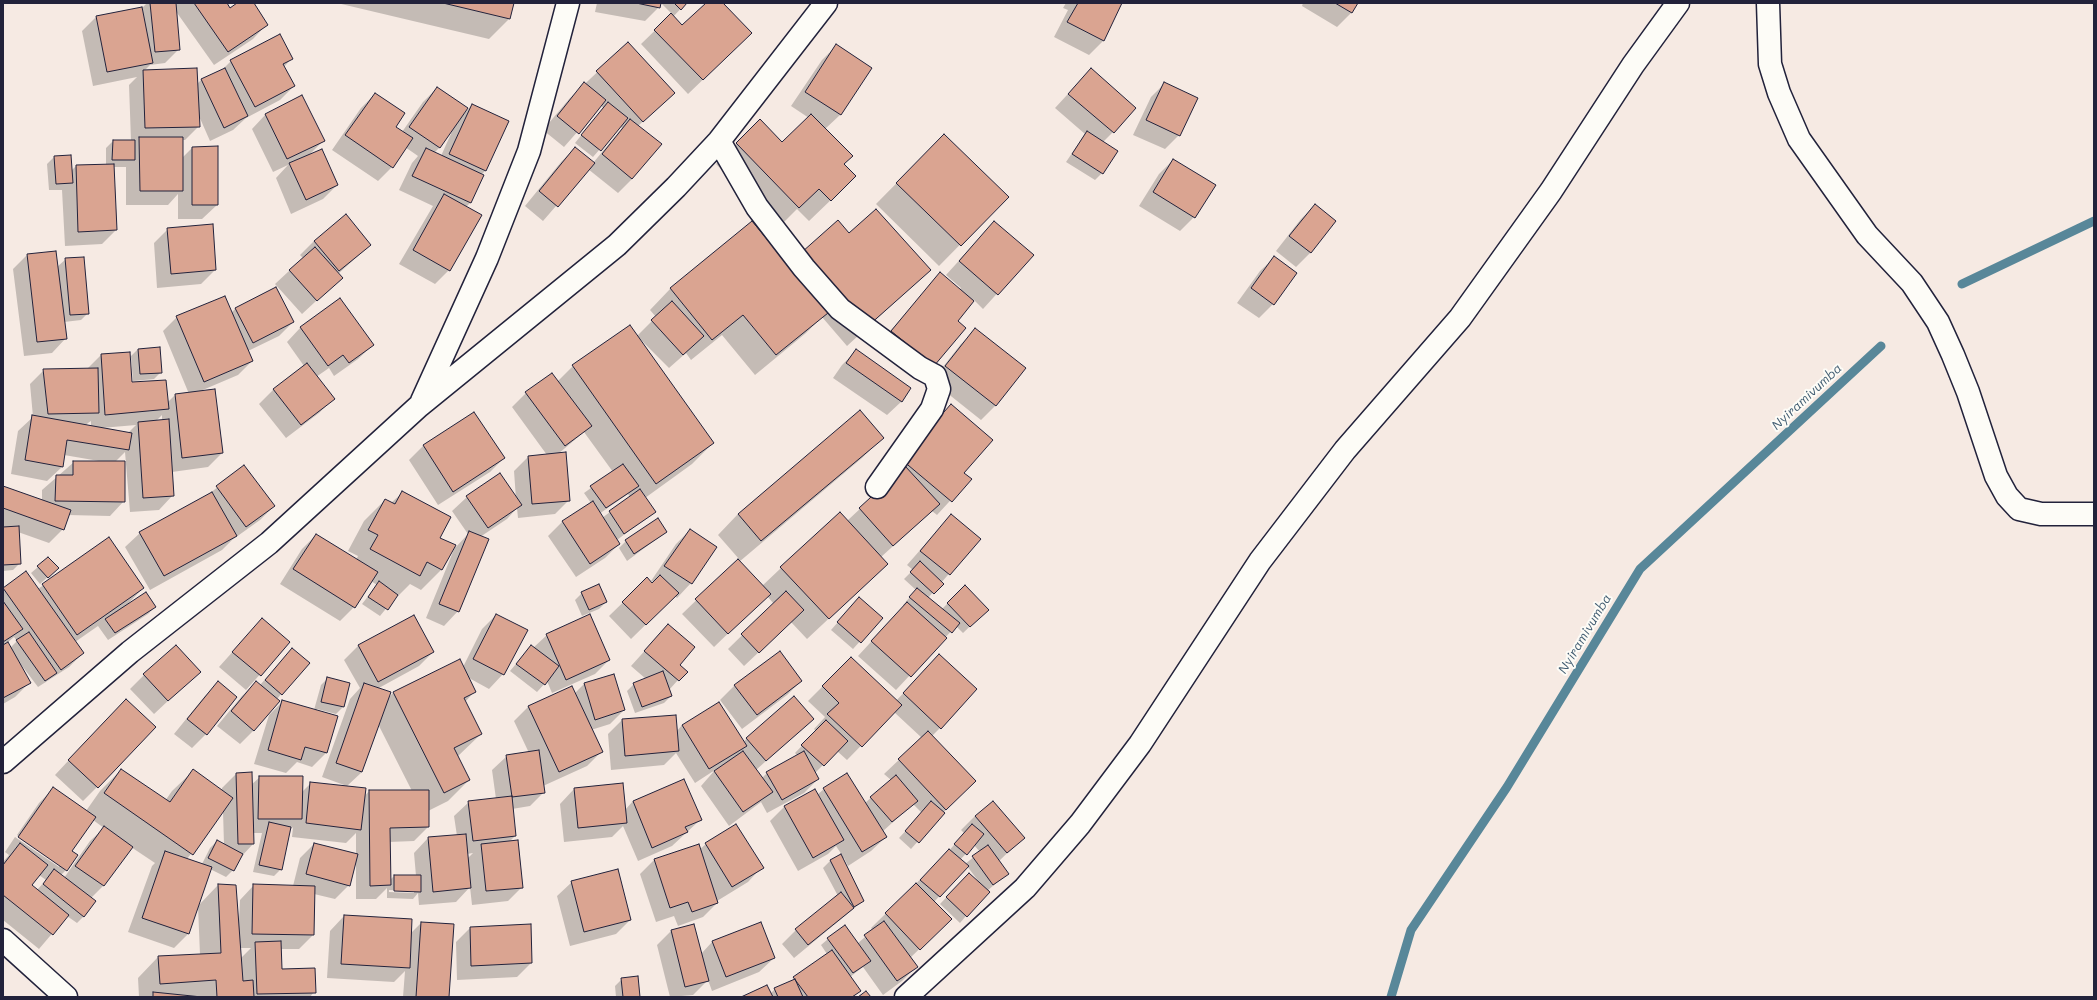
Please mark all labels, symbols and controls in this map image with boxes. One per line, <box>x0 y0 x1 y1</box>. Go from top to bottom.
water label: Nyiramivumba <box>1769 361 1845 433</box>
water label: Nyiramivumba <box>1555 591 1615 677</box>

